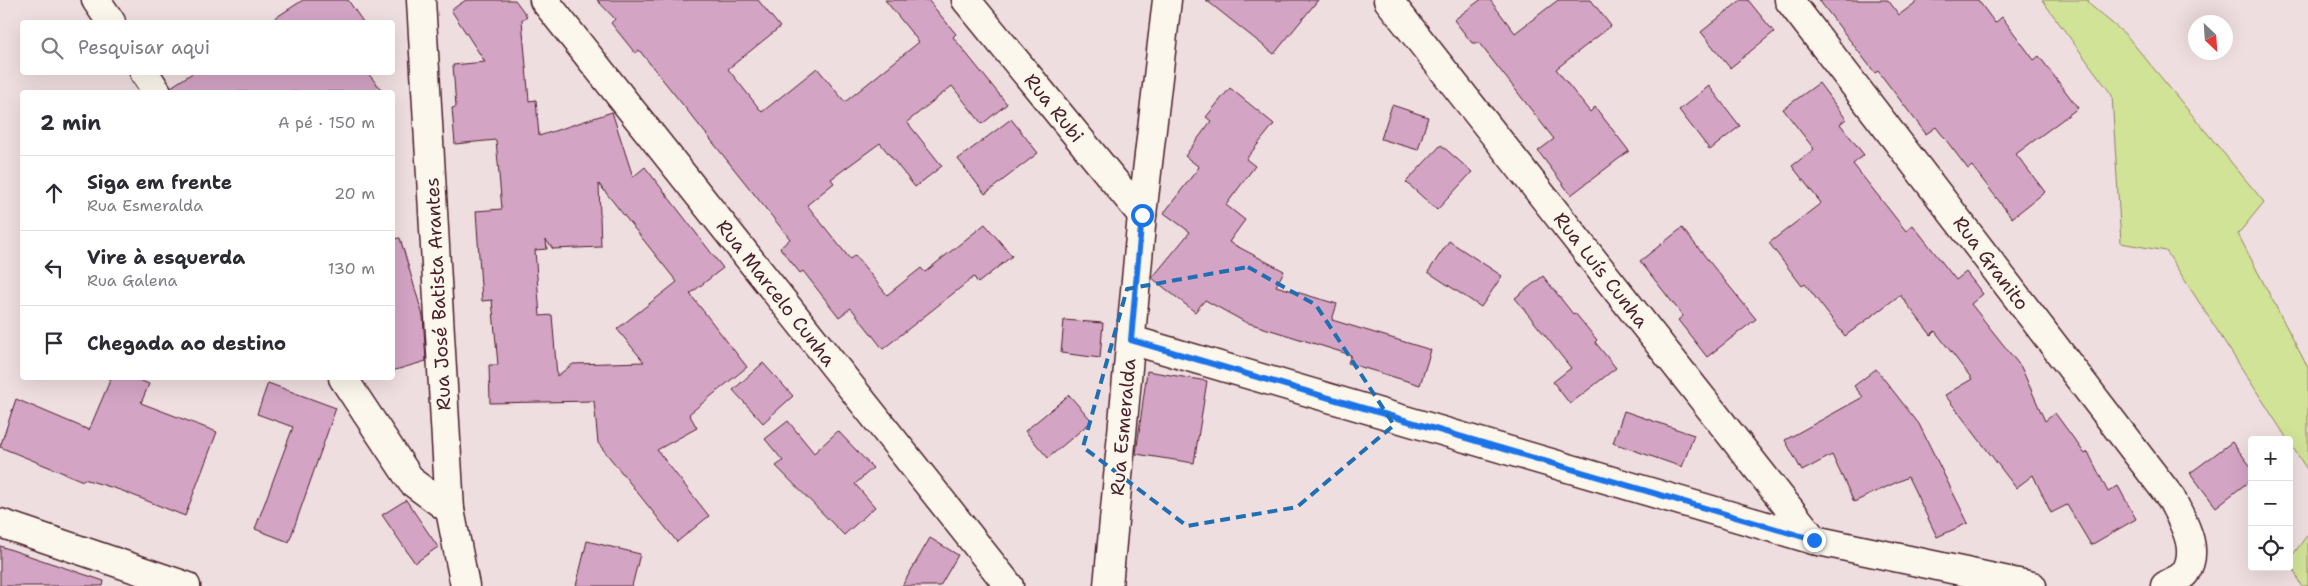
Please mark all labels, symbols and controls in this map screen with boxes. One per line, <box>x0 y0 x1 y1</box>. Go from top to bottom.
north arrow <box>2188 15 2233 60</box>
search box <box>20 20 395 75</box>
icon: search <box>38 34 66 62</box>
text: Pesquisar aqui <box>78 35 210 60</box>
street label: Rua Rubi <box>1019 68 1089 148</box>
text: 2 min <box>40 109 101 137</box>
text: A pé · 150 m <box>278 112 375 133</box>
text: Siga em frente <box>87 170 232 195</box>
street label: Rua José Batista Arantes <box>419 177 457 411</box>
icon: ahead <box>40 179 68 207</box>
text: 20 m <box>334 183 375 204</box>
text: Rua Esmeralda <box>87 195 203 216</box>
route start <box>1131 204 1154 227</box>
street label: Rua Luís Cunha <box>1548 207 1654 333</box>
street label: Rua Granito <box>1947 211 2035 315</box>
street label: Rua Marcelo Cunha <box>711 214 841 372</box>
text: Vire à esquerda <box>87 245 245 270</box>
icon: left <box>40 254 68 282</box>
text: 130 m <box>328 258 375 279</box>
text: Rua Galena <box>87 270 177 291</box>
icon: arrive <box>40 329 68 357</box>
text: Chegada ao destino <box>87 331 286 356</box>
street label: Rua Esmeralda <box>1105 357 1141 497</box>
map controls <box>2248 436 2293 571</box>
button: + <box>2248 436 2293 481</box>
button: − <box>2248 481 2293 526</box>
button: locate <box>2248 526 2293 571</box>
route end <box>1803 529 1826 552</box>

